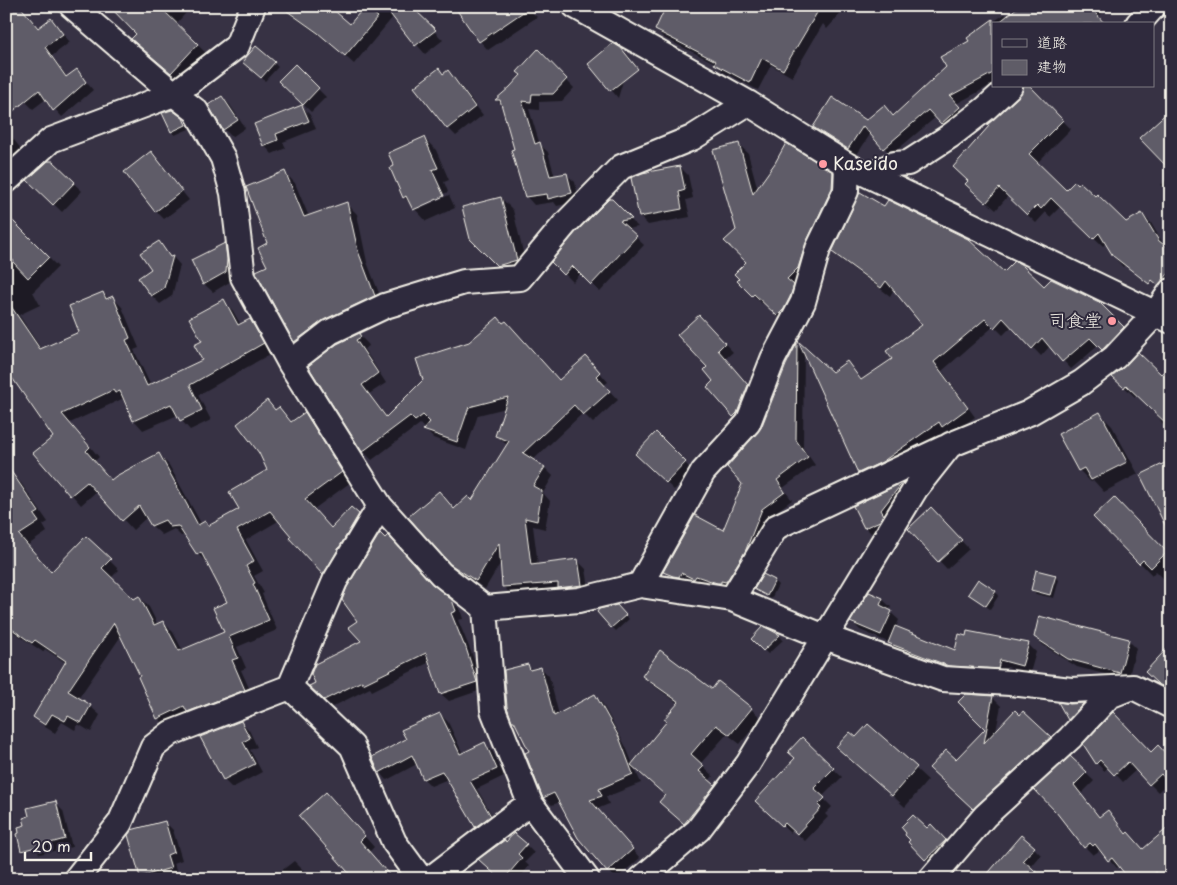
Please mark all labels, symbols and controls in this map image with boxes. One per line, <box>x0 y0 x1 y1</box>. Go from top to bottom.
legend <box>992 22 1154 88</box>
text: 道路 <box>1037 30 1067 53</box>
text: 建物 <box>1037 54 1067 77</box>
place label: Kaseido <box>833 149 898 176</box>
marker: Kaseido <box>817 158 829 170</box>
place label: 司食堂 <box>1048 306 1102 333</box>
marker: 司食堂 <box>1106 315 1118 327</box>
scale bar <box>25 830 91 862</box>
text: 20 m <box>32 834 71 857</box>

